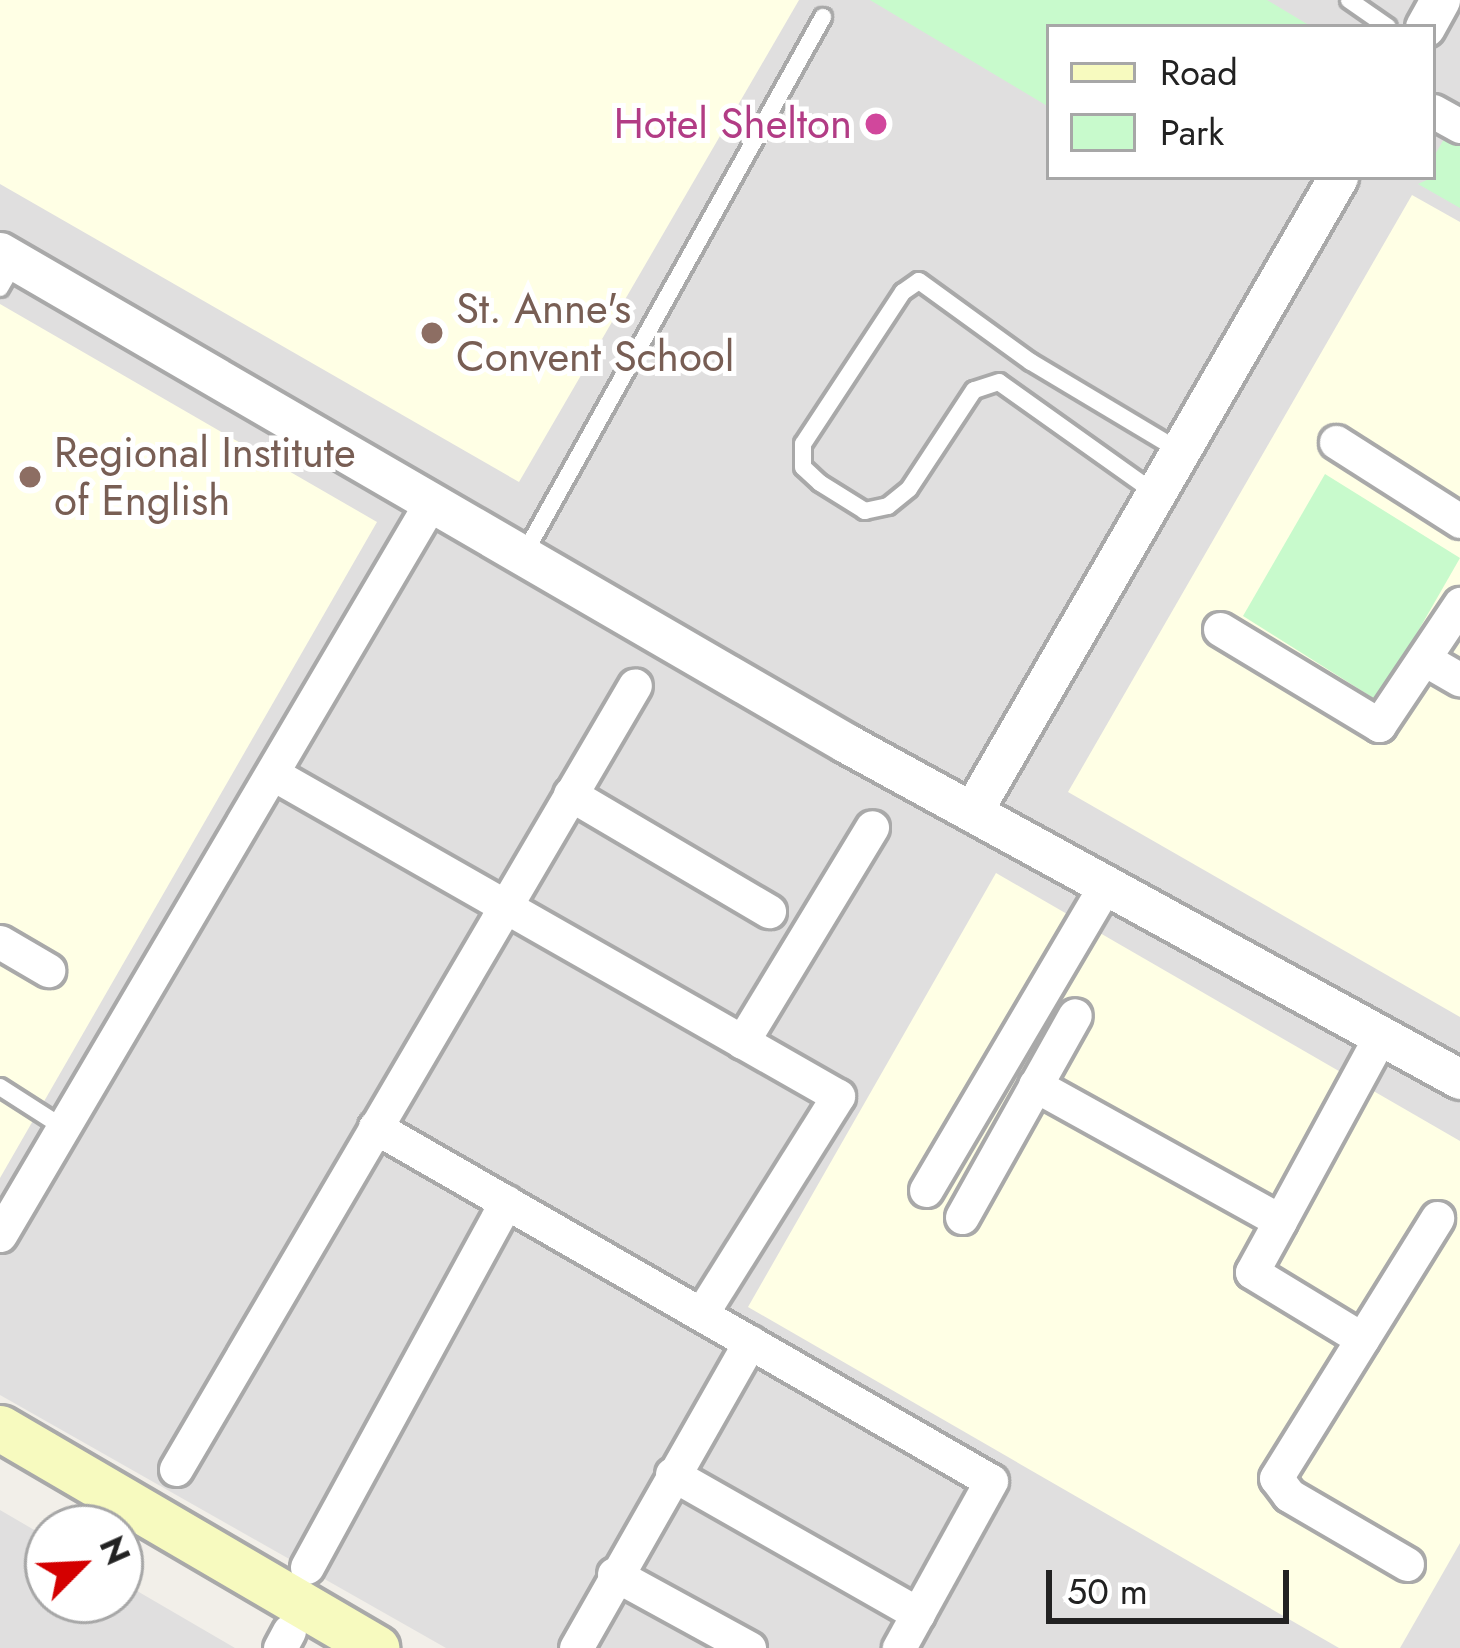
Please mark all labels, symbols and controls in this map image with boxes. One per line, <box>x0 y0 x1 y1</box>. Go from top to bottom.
legend <box>1046 24 1436 180</box>
text: Road <box>1160 46 1238 98</box>
place label: Hotel Shelton <box>614 99 852 149</box>
text: Park <box>1160 106 1224 158</box>
marker: Hotel Shelton <box>863 111 889 137</box>
place label: St. Anne's Convent School <box>456 284 734 382</box>
marker: St. Anne's Convent School <box>419 320 445 346</box>
place label: Regional Institute of English <box>54 428 356 526</box>
marker: Regional Institute of English <box>17 464 43 490</box>
north arrow <box>24 1504 144 1624</box>
text: N <box>88 1529 141 1572</box>
scale bar <box>1052 1546 1295 1620</box>
text: 50 m <box>1067 1565 1148 1617</box>

